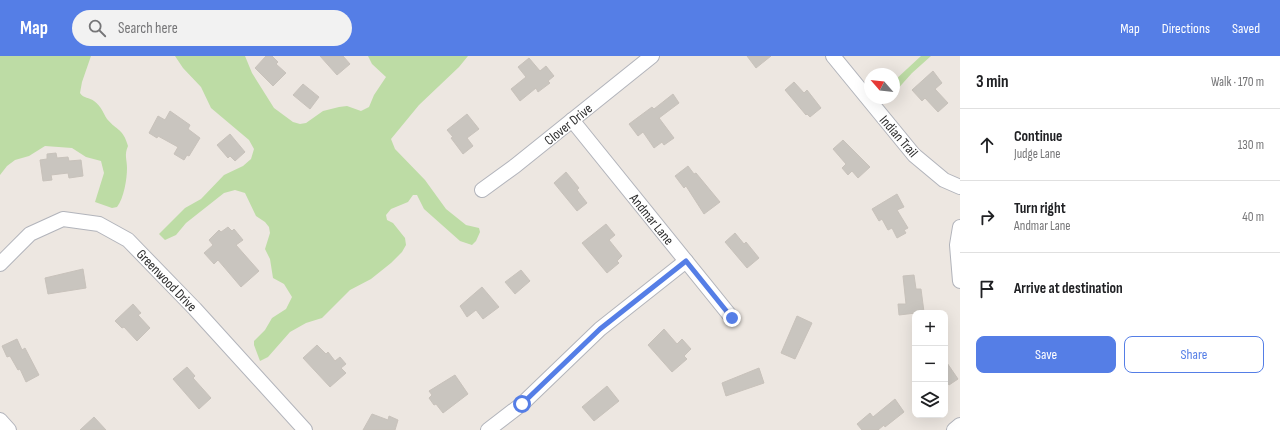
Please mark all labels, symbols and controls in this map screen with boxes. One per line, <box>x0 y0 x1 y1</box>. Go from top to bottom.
search box <box>72 10 352 46</box>
text: Map <box>20 17 48 40</box>
icon: search <box>86 17 108 39</box>
text: Search here <box>118 19 178 38</box>
text: Map <box>1120 20 1140 37</box>
text: Directions <box>1162 20 1210 37</box>
text: Saved <box>1232 20 1260 37</box>
north arrow <box>864 68 900 104</box>
text: 3 min <box>976 72 1009 92</box>
text: Walk · 170 m <box>1211 74 1264 90</box>
street label: Clover Drive <box>541 100 596 149</box>
street label: Indian Trail <box>876 112 921 161</box>
text: Continue <box>1014 127 1063 146</box>
icon: ahead <box>976 134 998 156</box>
text: 130 m <box>1238 137 1264 153</box>
text: Judge Lane <box>1014 146 1061 162</box>
street label: Andmar Lane <box>625 190 677 248</box>
text: Turn right <box>1014 199 1066 218</box>
icon: right <box>976 206 998 228</box>
text: 40 m <box>1242 209 1264 225</box>
text: Andmar Lane <box>1014 218 1071 234</box>
street label: Greenwood Drive <box>133 246 201 315</box>
icon: arrive <box>976 278 998 300</box>
text: Arrive at destination <box>1014 279 1123 298</box>
route end <box>723 309 741 327</box>
map controls <box>912 310 948 418</box>
button: + <box>912 310 948 346</box>
button: Save <box>976 336 1116 373</box>
button: Share <box>1124 336 1264 373</box>
button: − <box>912 346 948 382</box>
button: layers <box>912 382 948 418</box>
route start <box>513 395 531 413</box>

